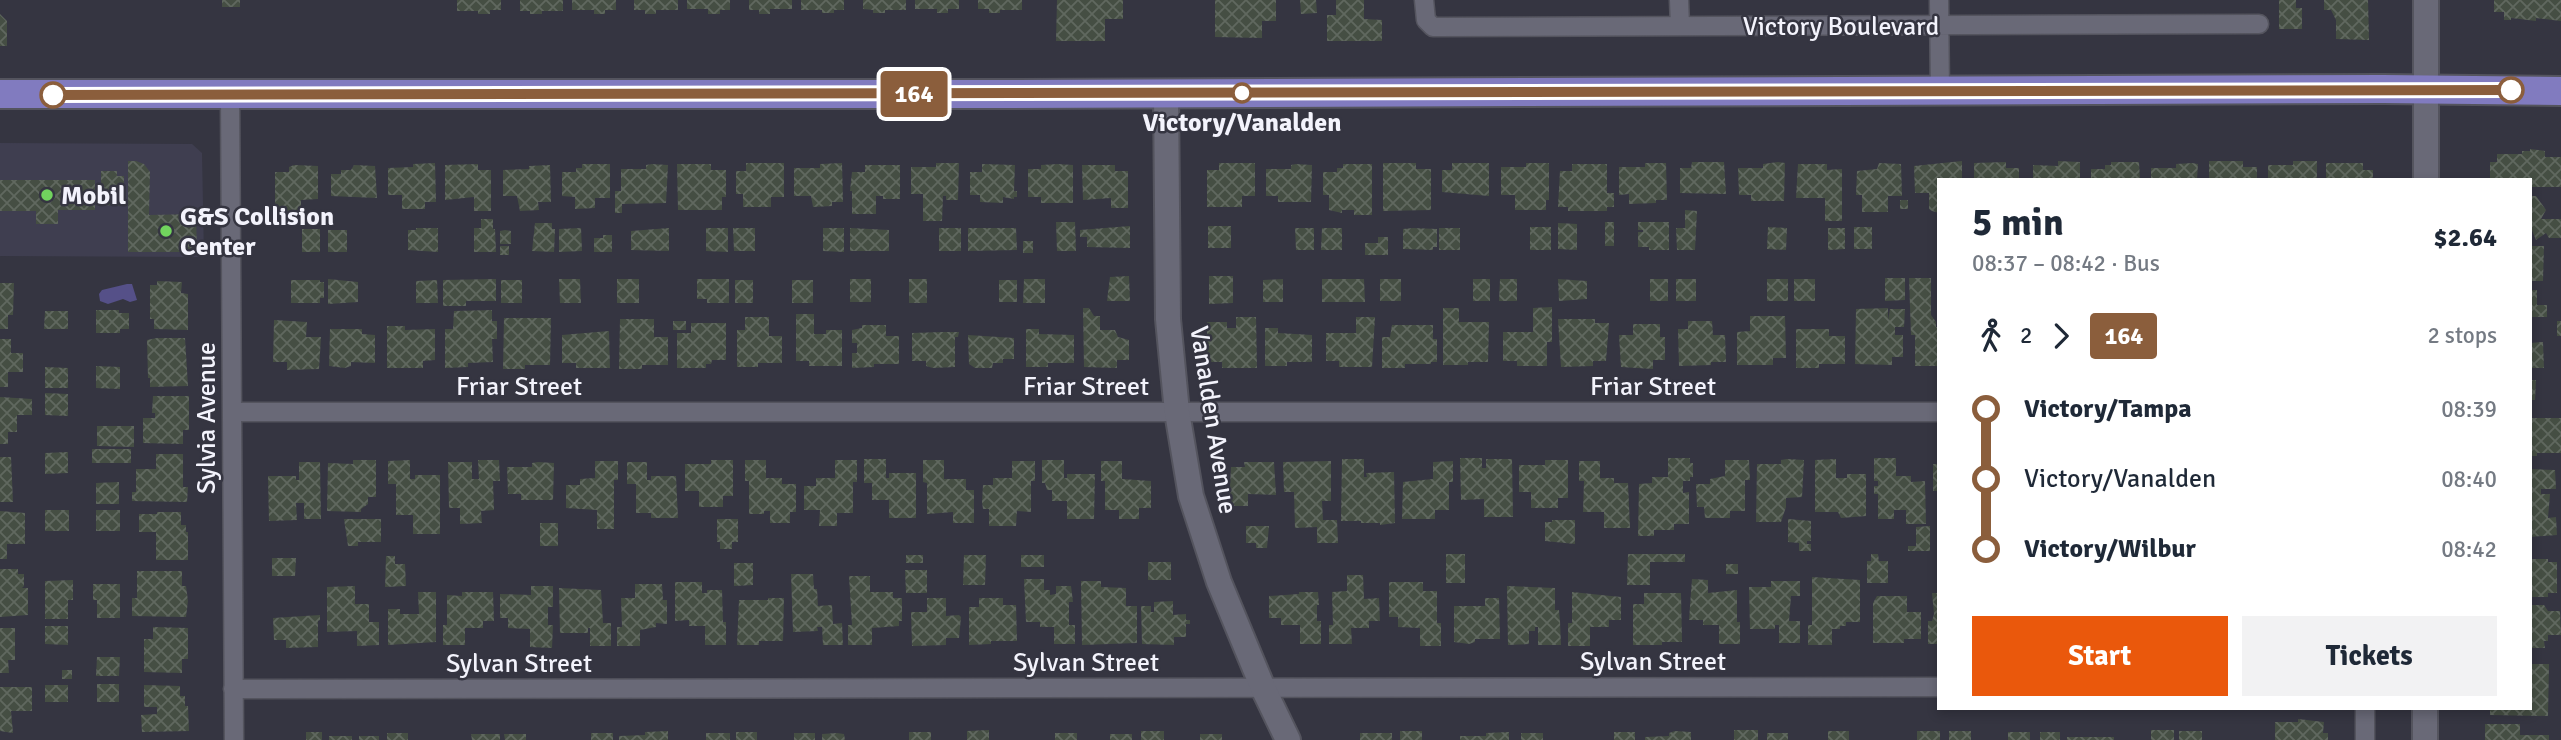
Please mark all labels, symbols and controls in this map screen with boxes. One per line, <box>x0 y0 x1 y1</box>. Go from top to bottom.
street label: Victory Boulevard <box>1743 11 1939 43</box>
line badge: 164 <box>874 71 954 117</box>
unlabelled marker <box>2498 77 2524 103</box>
text: 164 <box>895 79 933 109</box>
unlabelled marker <box>40 82 66 108</box>
marker: Victory/Vanalden <box>1232 83 1252 103</box>
place label: Victory/Vanalden <box>1143 107 1341 139</box>
place label: Mobil <box>61 180 126 212</box>
marker: Mobil <box>39 187 55 203</box>
text: 5 min <box>1972 199 2064 246</box>
place label: G&S Collision Center <box>180 201 334 263</box>
text: $2.64 <box>2433 222 2497 254</box>
marker: G&S Collision Center <box>158 223 174 239</box>
text: 08:37 – 08:42 · Bus <box>1972 249 2160 278</box>
icon: walk <box>1972 317 2010 355</box>
icon: forward <box>2042 317 2080 355</box>
text: 2 <box>2020 321 2032 350</box>
text: 164 <box>2104 321 2143 351</box>
text: 2 stops <box>2427 321 2497 350</box>
street label: Vanalden Avenue <box>1182 324 1244 516</box>
street label: Sylvia Avenue <box>191 342 223 494</box>
street label: Friar Street <box>456 371 582 403</box>
street label: Friar Street <box>1023 371 1149 403</box>
street label: Friar Street <box>1590 371 1716 403</box>
text: Victory/Tampa <box>2024 393 2192 425</box>
text: 08:39 <box>2441 395 2497 424</box>
text: Victory/Vanalden <box>2024 463 2216 495</box>
text: 08:40 <box>2441 465 2497 494</box>
text: Victory/Wilbur <box>2024 533 2196 565</box>
text: 08:42 <box>2441 535 2497 564</box>
button: Start <box>1972 616 2228 696</box>
button: Tickets <box>2242 616 2497 696</box>
street label: Sylvan Street <box>1580 646 1726 678</box>
street label: Sylvan Street <box>1013 647 1159 679</box>
street label: Sylvan Street <box>446 648 592 680</box>

